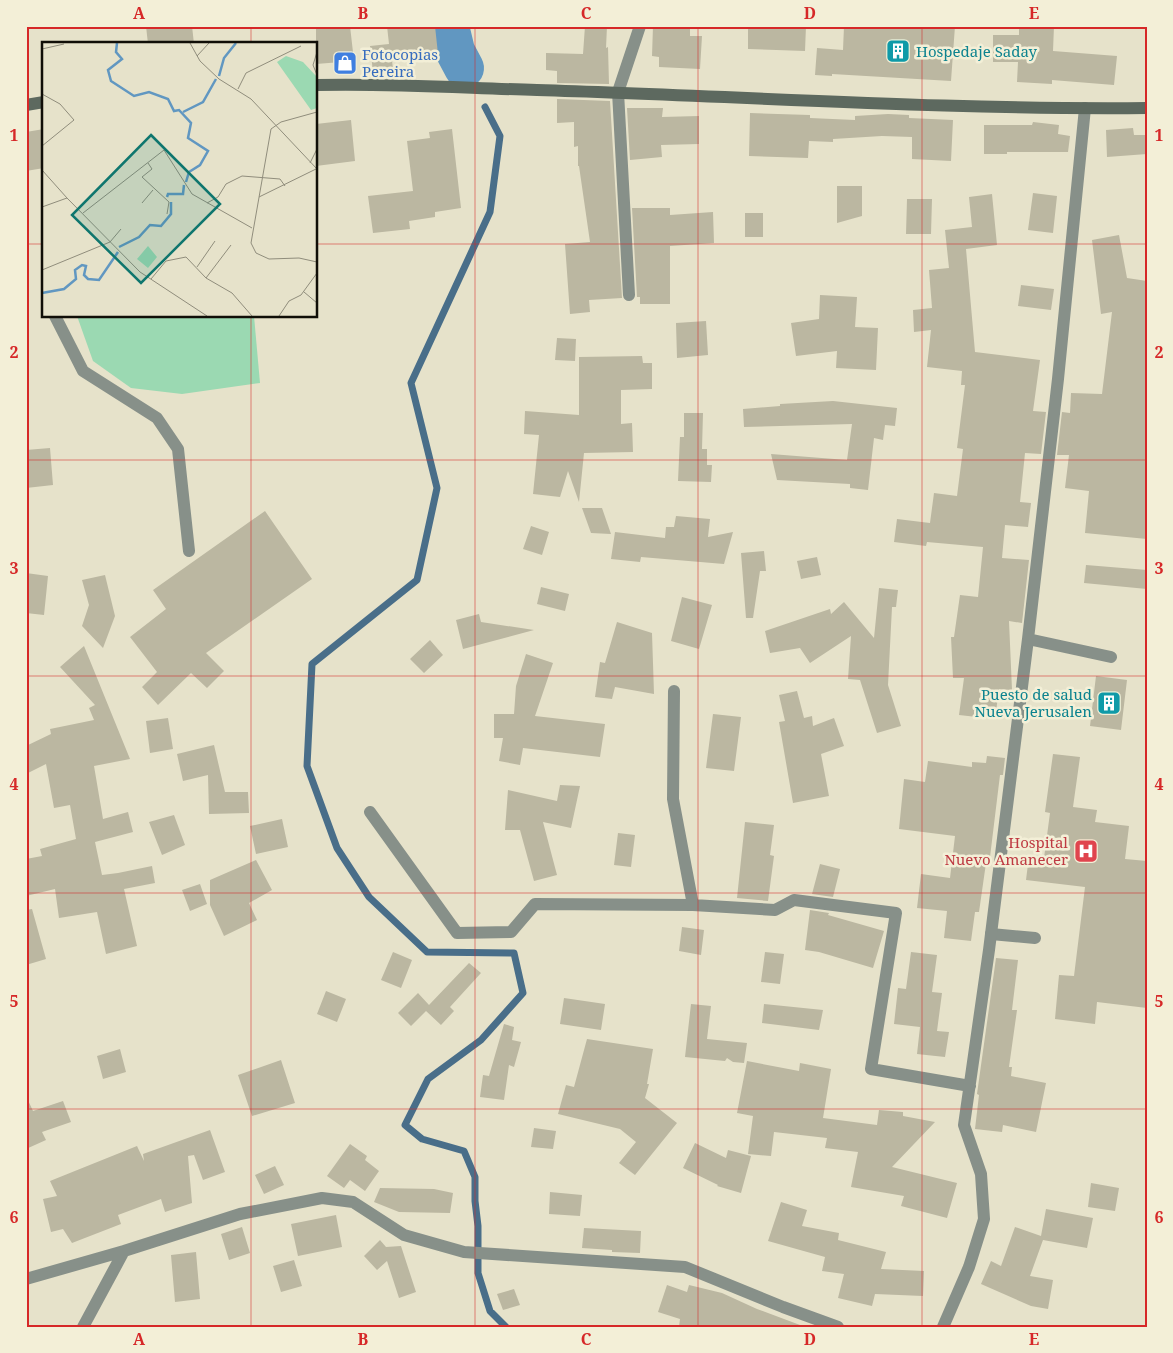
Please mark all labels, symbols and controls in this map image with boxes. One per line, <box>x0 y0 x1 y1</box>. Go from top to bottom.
text: A <box>133 2 146 24</box>
text: B <box>358 2 369 24</box>
text: C <box>581 2 592 24</box>
text: D <box>804 2 816 24</box>
text: E <box>1029 2 1039 24</box>
building icon: Hospedaje Saday <box>885 38 911 64</box>
place label: Hospedaje Saday <box>916 41 1038 61</box>
inset map <box>42 42 318 318</box>
place label: Fotocopias Pereira <box>362 44 438 81</box>
shop icon: Fotocopias Pereira <box>332 50 358 76</box>
text: 1 <box>9 124 19 146</box>
text: 1 <box>1154 124 1164 146</box>
text: 2 <box>9 341 19 363</box>
text: 2 <box>1154 341 1164 363</box>
text: 3 <box>9 557 19 579</box>
text: 3 <box>1154 557 1164 579</box>
place label: Puesto de salud Nueva Jerusalen <box>974 684 1092 721</box>
building icon: Puesto de salud Nueva Jerusalen <box>1096 690 1122 716</box>
text: 4 <box>9 773 19 795</box>
text: 4 <box>1154 773 1164 795</box>
place label: Hospital Nuevo Amanecer <box>944 832 1068 869</box>
hospital icon: Hospital Nuevo Amanecer <box>1073 838 1099 864</box>
text: 5 <box>9 990 19 1012</box>
text: 5 <box>1154 990 1164 1012</box>
text: 6 <box>9 1206 19 1228</box>
text: 6 <box>1154 1206 1164 1228</box>
text: A <box>133 1328 146 1350</box>
text: B <box>358 1328 369 1350</box>
text: C <box>581 1328 592 1350</box>
text: D <box>804 1328 816 1350</box>
text: E <box>1029 1328 1039 1350</box>

